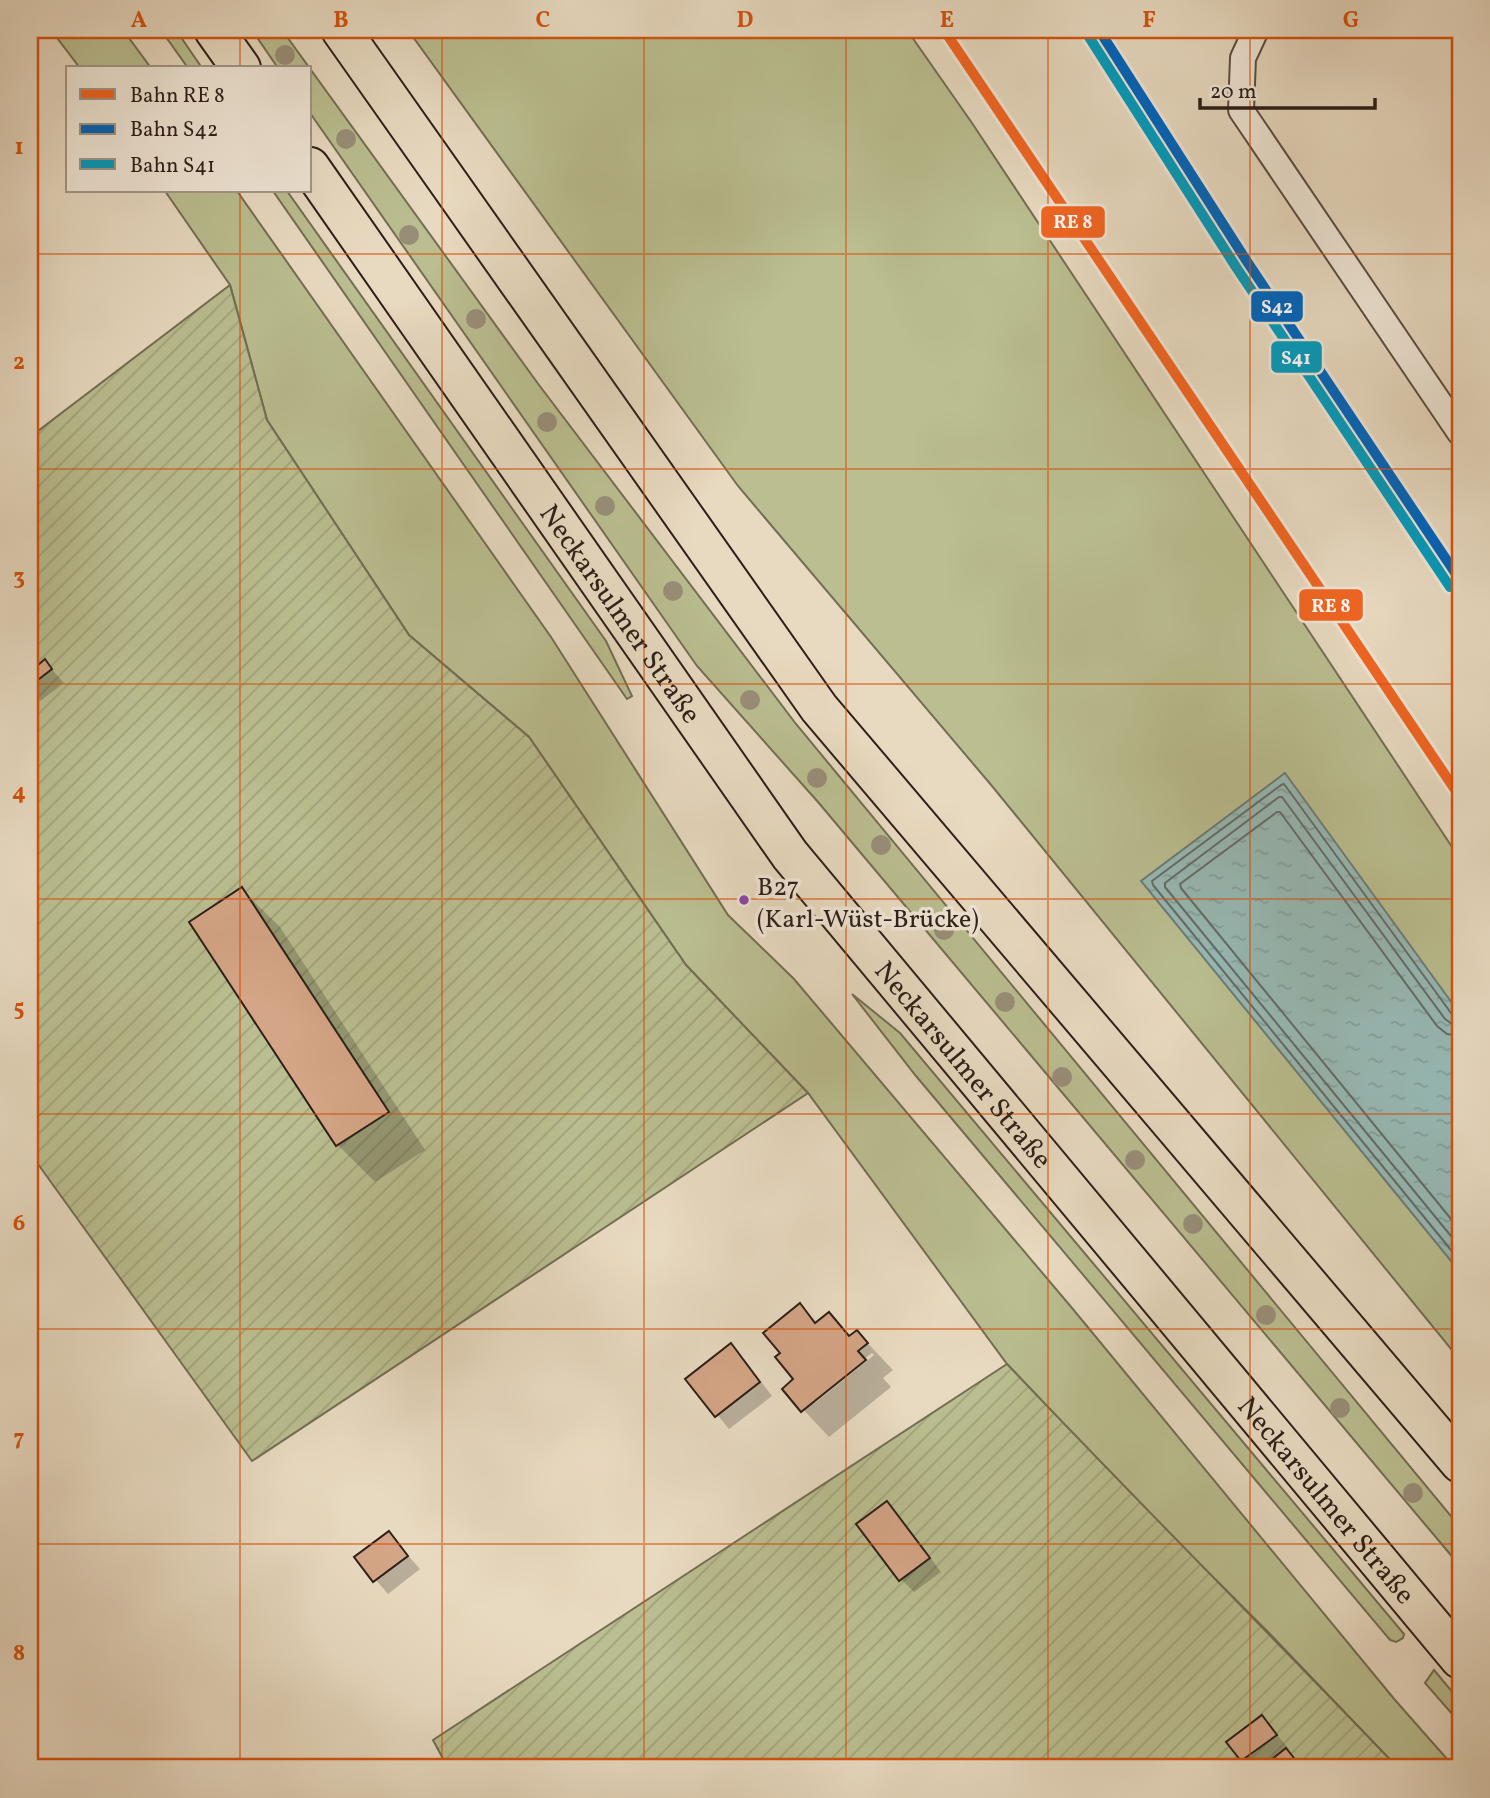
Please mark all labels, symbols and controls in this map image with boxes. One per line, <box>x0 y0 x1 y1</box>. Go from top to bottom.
text: A <box>131 5 147 37</box>
text: B <box>333 5 349 37</box>
text: C <box>536 5 550 37</box>
text: D <box>737 5 754 37</box>
text: E <box>940 5 954 37</box>
text: F <box>1142 5 1156 37</box>
text: G <box>1343 5 1359 37</box>
legend <box>66 66 312 192</box>
scale bar <box>1200 66 1374 110</box>
text: 20 m <box>1210 78 1256 107</box>
text: Bahn RE 8 <box>130 82 225 111</box>
text: Bahn S42 <box>130 116 218 145</box>
text: 1 <box>14 132 24 164</box>
text: Bahn S41 <box>130 152 215 181</box>
line badge: RE 8 <box>1040 205 1106 239</box>
text: RE 8 <box>1053 210 1093 236</box>
line badge: S42 <box>1250 290 1304 323</box>
text: S42 <box>1261 295 1293 321</box>
line badge: S41 <box>1270 340 1323 374</box>
text: S41 <box>1281 346 1311 372</box>
text: 2 <box>13 347 25 379</box>
street label: Neckarsulmer Straße <box>529 497 709 732</box>
text: 3 <box>13 562 25 594</box>
line badge: RE 8 <box>1298 588 1364 622</box>
text: RE 8 <box>1311 594 1351 620</box>
text: 4 <box>12 777 26 809</box>
place label: B27 (Karl-Wüst-Brücke) <box>757 870 979 938</box>
marker: B27 (Karl-Wüst-Brücke) <box>737 893 751 907</box>
street label: Neckarsulmer Straße <box>864 954 1060 1178</box>
text: 5 <box>13 993 25 1025</box>
text: 6 <box>13 1208 25 1240</box>
street label: Neckarsulmer Straße <box>1227 1389 1423 1613</box>
text: 7 <box>14 1423 25 1455</box>
text: 8 <box>13 1638 25 1670</box>

